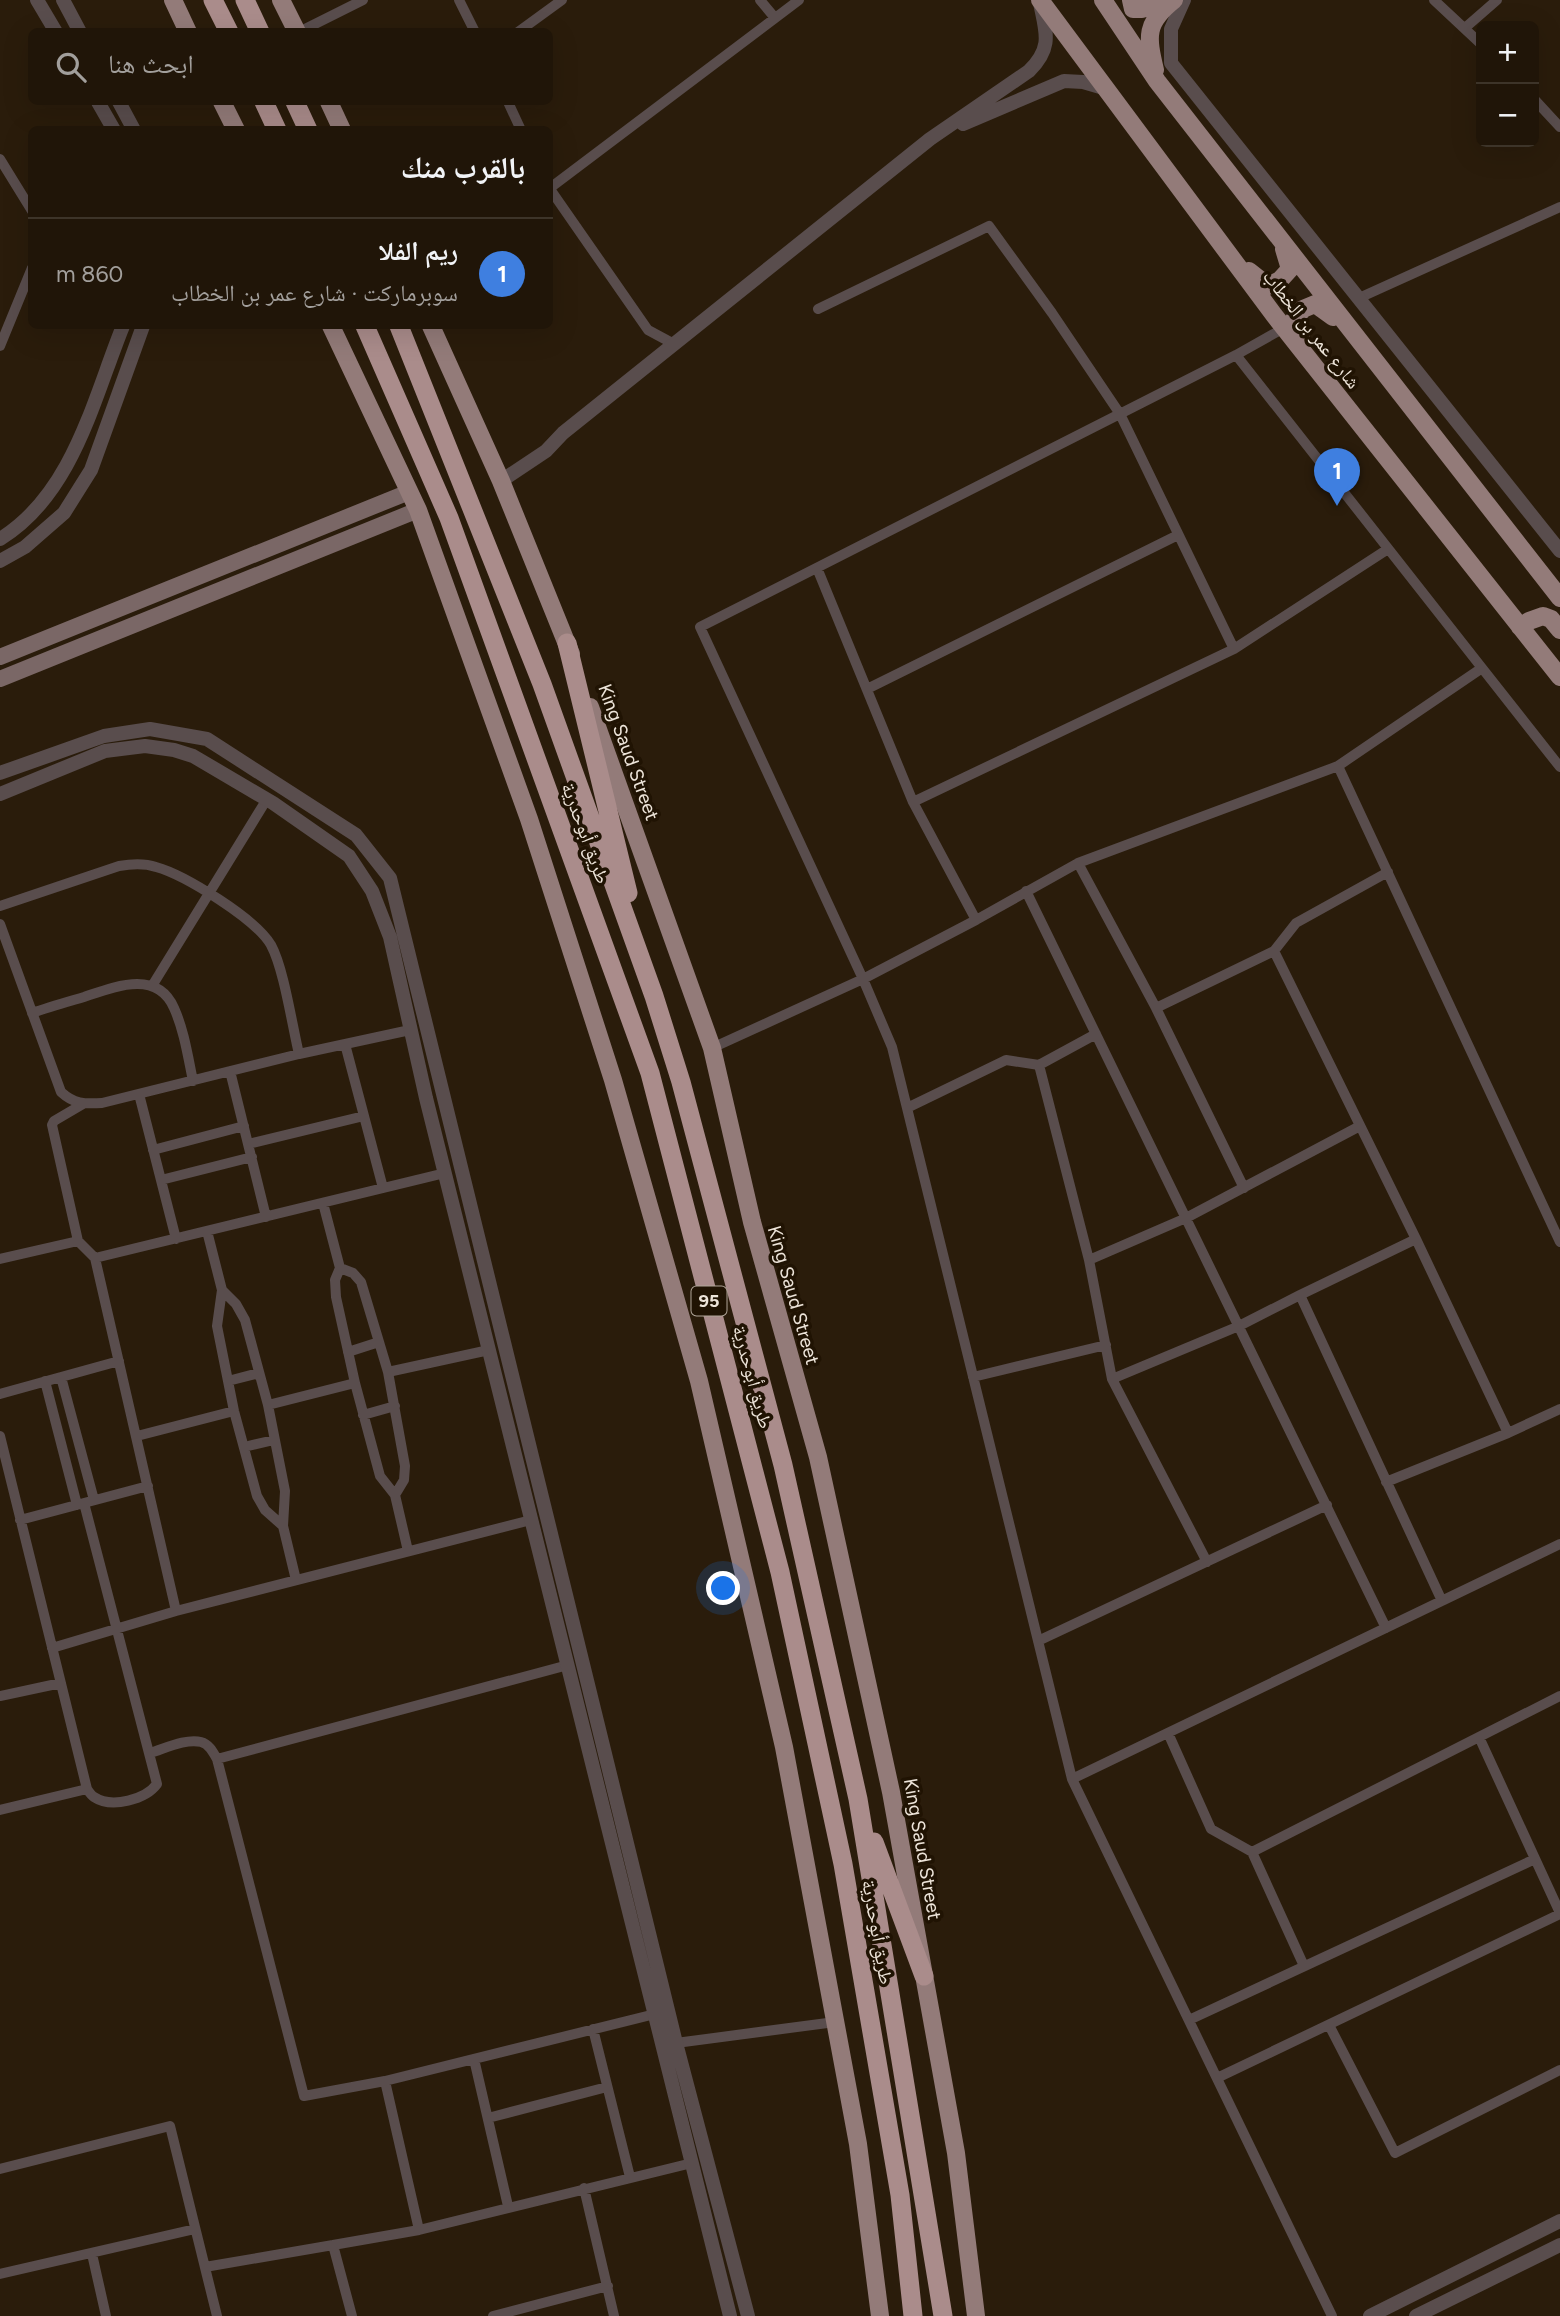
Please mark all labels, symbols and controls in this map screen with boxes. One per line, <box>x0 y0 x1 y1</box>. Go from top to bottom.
map controls <box>1476 21 1539 147</box>
button: + <box>1476 21 1539 84</box>
search box <box>28 28 553 105</box>
icon: search <box>52 48 90 86</box>
text: ابحث هنا <box>108 48 194 80</box>
button: − <box>1476 84 1539 147</box>
text: بالقرب منك <box>401 149 525 186</box>
text: ريم الفلا <box>379 235 458 267</box>
text: 860 m <box>56 260 123 288</box>
text: 1 <box>497 260 507 288</box>
street label: شارع عمر بن الخطاب <box>1258 265 1365 393</box>
text: سوبرماركت · شارع عمر بن الخطاب <box>171 279 458 307</box>
pin: 1 <box>1314 448 1360 506</box>
street label: King Saud Street <box>593 681 664 823</box>
street label: طريق أبوحدرية <box>557 780 614 887</box>
street label: King Saud Street <box>763 1223 824 1367</box>
road number: 95 <box>692 1286 726 1316</box>
street label: طريق أبوحدرية <box>728 1323 777 1431</box>
your location <box>706 1571 740 1605</box>
street label: King Saud Street <box>899 1776 946 1922</box>
street label: طريق أبوحدرية <box>857 1878 898 1986</box>

